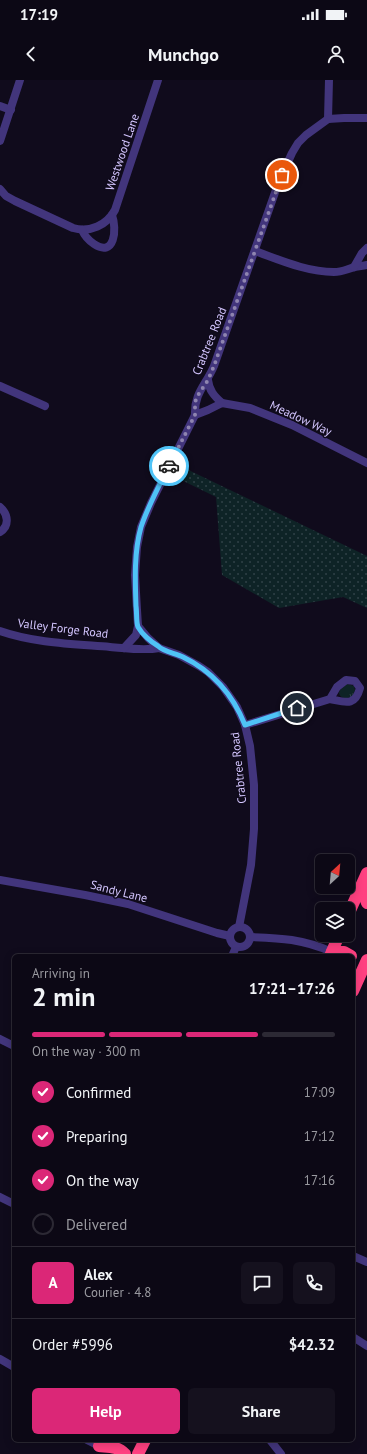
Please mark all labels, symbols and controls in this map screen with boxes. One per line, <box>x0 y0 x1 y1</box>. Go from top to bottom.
text: 17:19 <box>20 5 58 24</box>
icon: back <box>20 43 42 65</box>
text: Munchgo <box>148 43 219 66</box>
icon: person <box>325 43 347 65</box>
street label: Westwood Lane <box>102 112 142 192</box>
pin <box>265 158 299 192</box>
icon: bag <box>271 164 293 186</box>
street label: Crabtree Road <box>189 305 229 377</box>
street label: Meadow Way <box>268 397 335 439</box>
courier <box>149 446 189 486</box>
icon: car <box>158 455 180 477</box>
street label: Valley Forge Road <box>16 615 109 641</box>
pin <box>280 691 314 725</box>
icon: home <box>286 697 308 719</box>
street label: Crabtree Road <box>227 731 249 805</box>
north arrow <box>315 854 355 894</box>
map controls <box>315 854 355 942</box>
street label: Sandy Lane <box>89 877 149 905</box>
button: layers <box>315 902 355 942</box>
text: Arriving in <box>32 965 90 982</box>
text: 17:21–17:26 <box>249 979 335 998</box>
text: 2 min <box>32 980 95 1013</box>
text: On the way · 300 m <box>32 1043 140 1060</box>
icon: check <box>32 1081 54 1103</box>
text: Confirmed <box>66 1083 131 1102</box>
text: 17:09 <box>304 1084 335 1101</box>
icon: check <box>32 1125 54 1147</box>
text: Preparing <box>66 1127 128 1146</box>
text: 17:12 <box>304 1128 335 1145</box>
icon: check <box>32 1169 54 1191</box>
text: On the way <box>66 1171 139 1190</box>
text: 17:16 <box>304 1172 335 1189</box>
text: Delivered <box>66 1215 127 1234</box>
button: chat <box>241 1262 283 1304</box>
button: phone <box>293 1262 335 1304</box>
text: Alex <box>84 1265 113 1284</box>
text: A <box>48 1273 58 1292</box>
text: Courier · 4.8 <box>84 1284 151 1301</box>
text: Order #5996 <box>32 1335 113 1354</box>
text: $42.32 <box>289 1335 335 1354</box>
button: Help <box>32 1388 180 1434</box>
button: Share <box>188 1388 335 1434</box>

